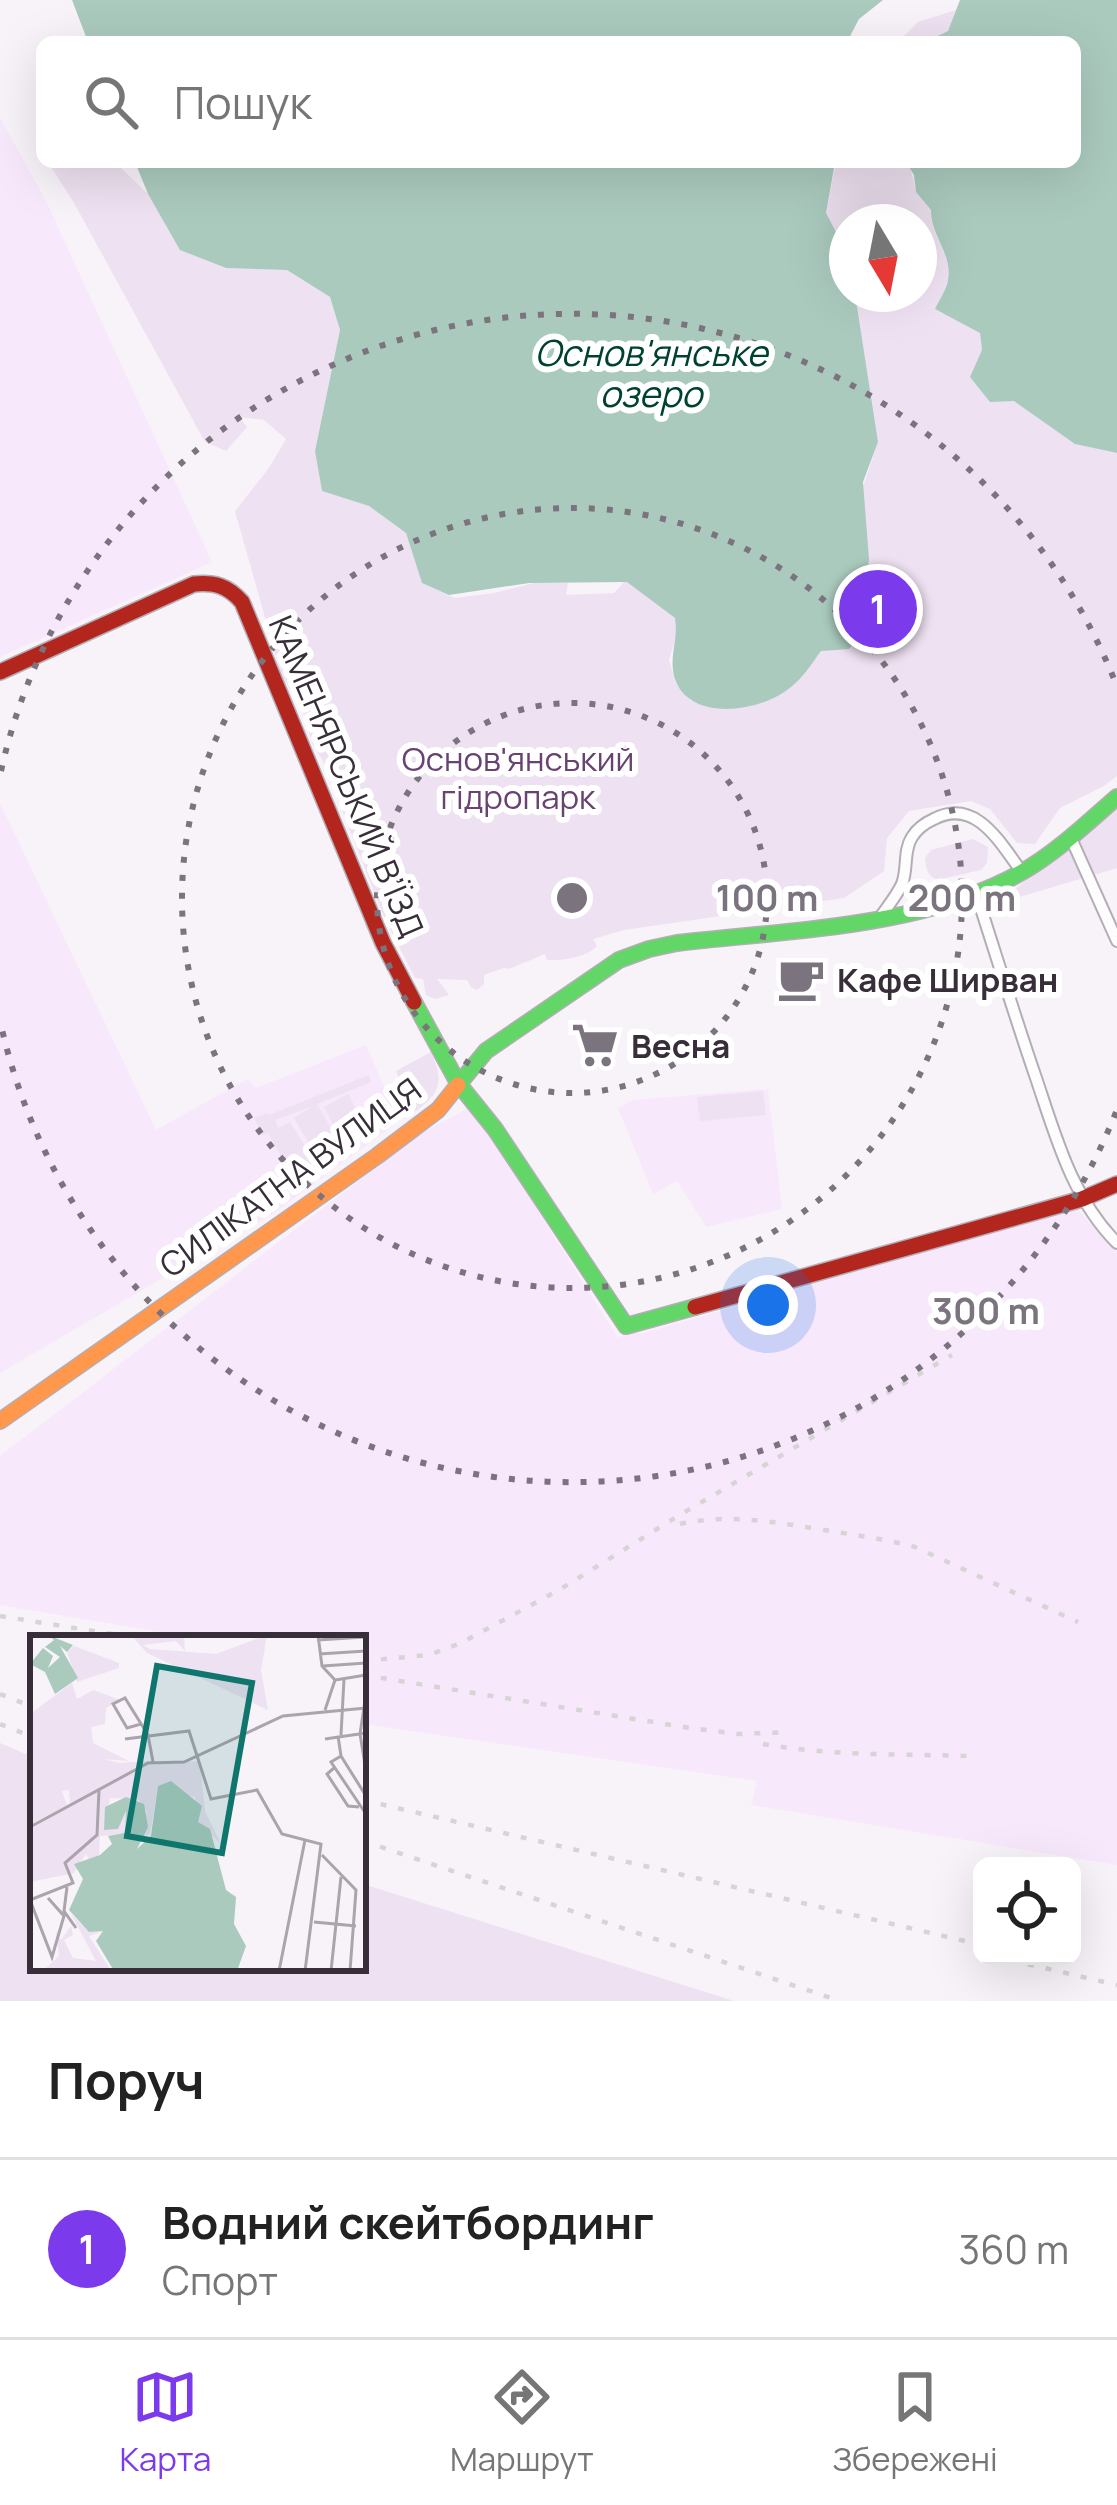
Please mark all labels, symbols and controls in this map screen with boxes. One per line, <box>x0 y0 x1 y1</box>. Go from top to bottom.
search box <box>36 36 1081 168</box>
icon: search <box>78 69 144 135</box>
text: Пошук <box>174 71 312 133</box>
north arrow <box>829 204 937 312</box>
water label: Основ'янське озеро <box>535 328 769 418</box>
pin: 1 <box>839 564 917 654</box>
street label: КАМЕНЯРСЬКИЙ В’ЇЗД <box>259 608 435 944</box>
park label: Основ'янський гідропарк <box>402 736 634 819</box>
text: 100 m <box>716 873 818 922</box>
text: 200 m <box>908 873 1016 922</box>
centre of rings <box>551 877 593 919</box>
cafe icon: Кафе Ширван <box>776 954 826 1004</box>
place label: Кафе Ширван <box>837 957 1058 1002</box>
supermarket icon: Весна <box>570 1020 620 1070</box>
place label: Весна <box>631 1023 730 1068</box>
street label: СИЛІКАТНА ВУЛИЦЯ <box>150 1067 430 1287</box>
your location <box>738 1275 798 1335</box>
text: 300 m <box>932 1286 1040 1335</box>
inset map <box>30 1635 366 1971</box>
map controls <box>973 1857 1081 1965</box>
button: locate <box>973 1857 1081 1965</box>
text: Поруч <box>48 2045 205 2114</box>
text: Водний скейтбординг <box>162 2191 654 2253</box>
text: 1 <box>78 2222 96 2276</box>
text: 360 m <box>959 2222 1069 2276</box>
text: Спорт <box>162 2253 278 2307</box>
tab: Карта <box>119 2364 211 2481</box>
tab: Маршрут <box>450 2364 594 2481</box>
tab: Збережені <box>832 2364 998 2481</box>

